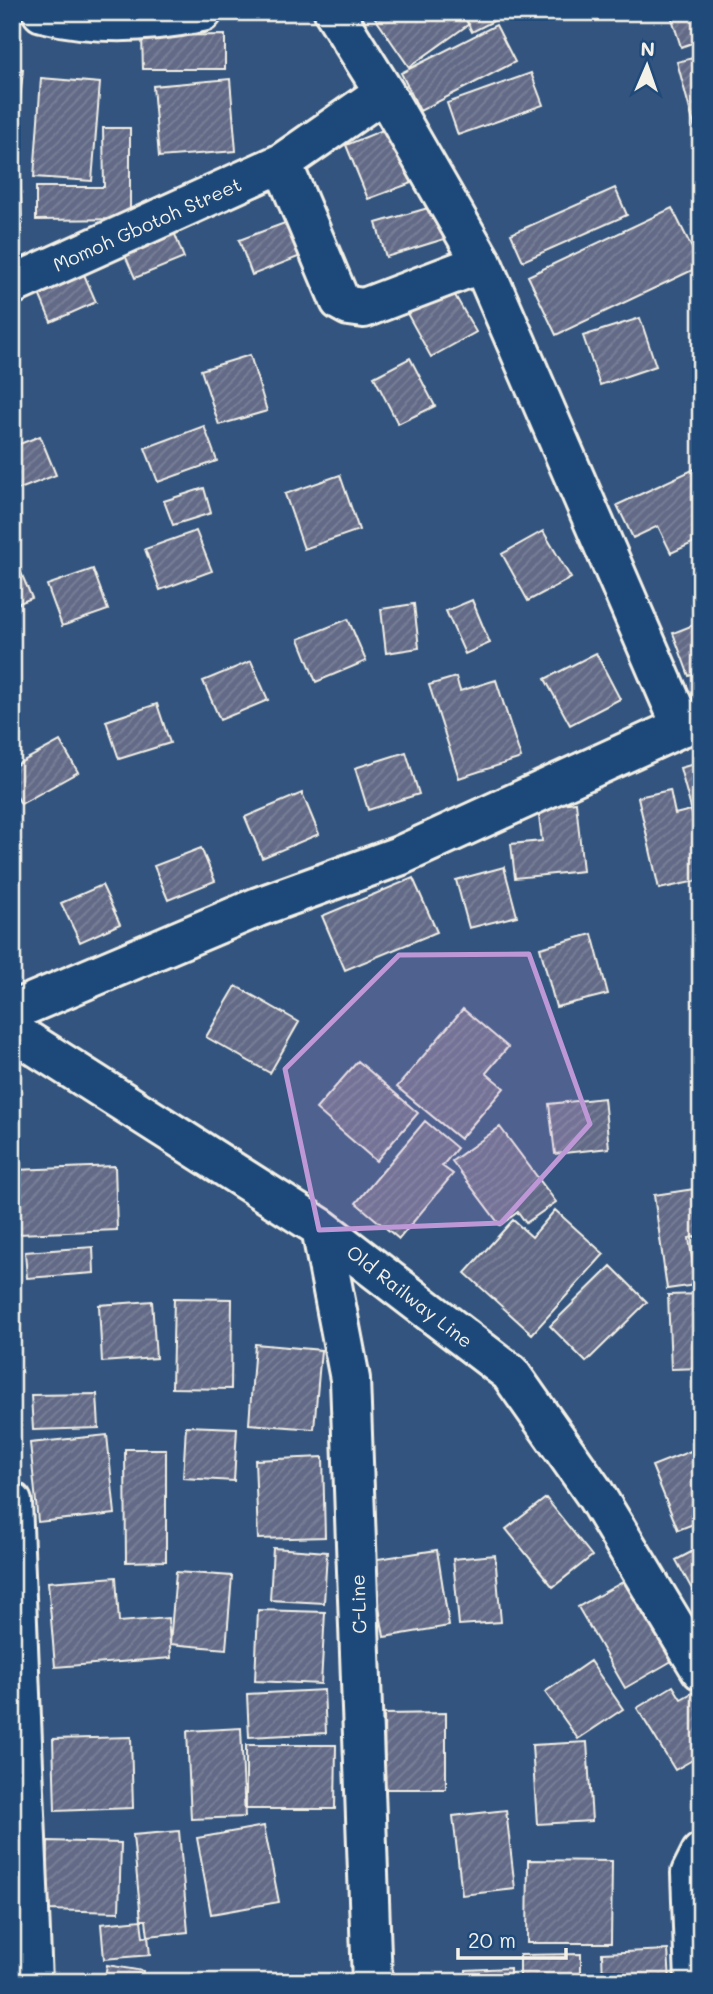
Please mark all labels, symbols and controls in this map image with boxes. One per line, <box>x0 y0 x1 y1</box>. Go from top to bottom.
north arrow <box>612 32 682 102</box>
text: N <box>640 36 655 61</box>
street label: Momoh Gbotoh Street <box>49 171 245 277</box>
street label: Old Railway Line <box>342 1239 478 1353</box>
street label: C-Line <box>344 1574 372 1634</box>
scale bar <box>458 1917 566 1961</box>
text: 20 m <box>468 1926 516 1953</box>

